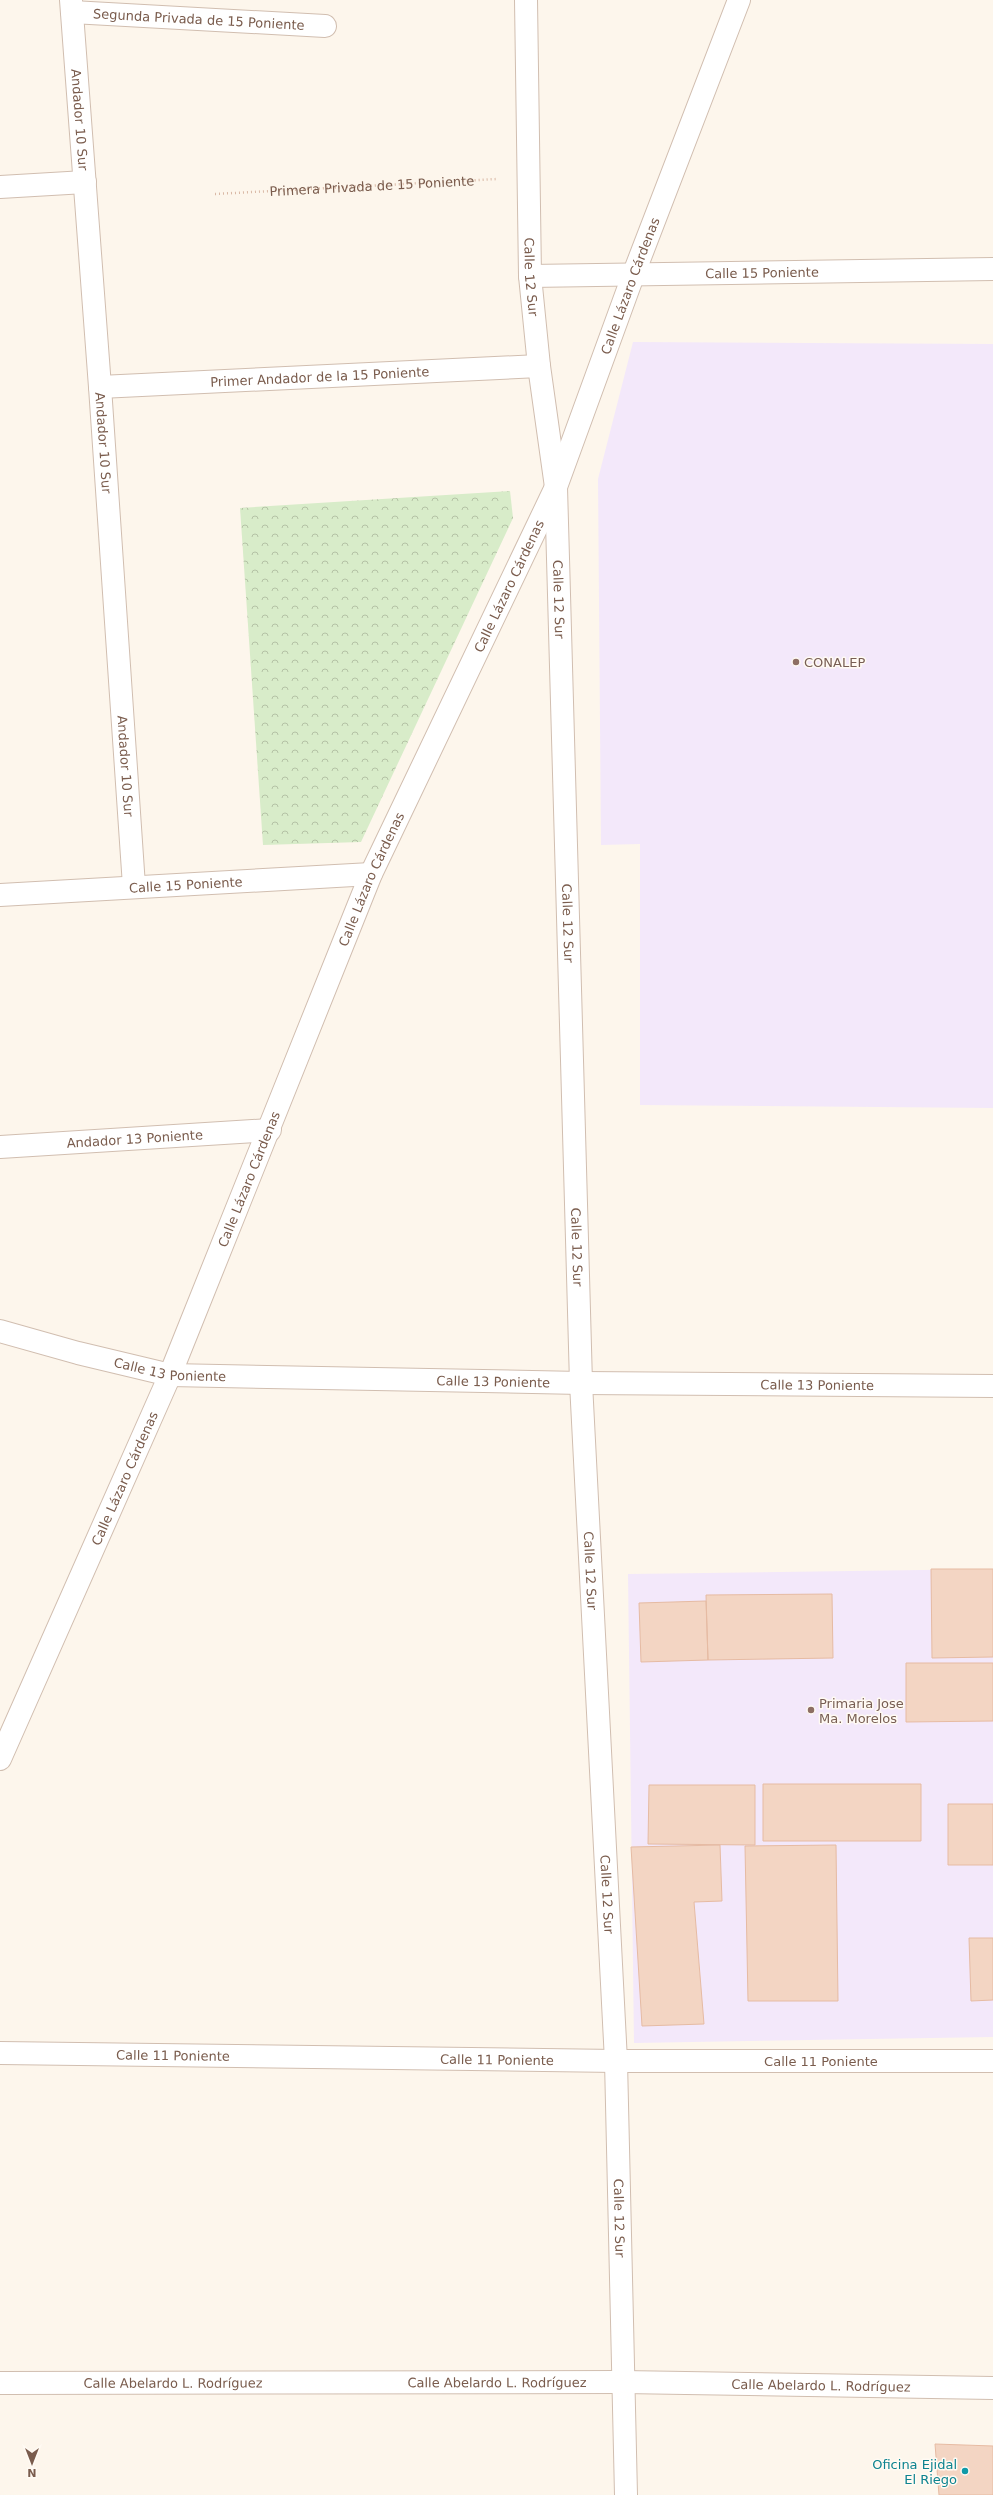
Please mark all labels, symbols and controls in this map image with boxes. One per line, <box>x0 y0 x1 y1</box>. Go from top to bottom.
street label: Segunda Privada de 15 Poniente <box>93 6 305 32</box>
street label: Andador 10 Sur <box>69 68 91 172</box>
street label: Primera Privada de 15 Poniente <box>269 173 475 199</box>
street label: Calle Lázaro Cárdenas <box>597 215 662 356</box>
street label: Calle 12 Sur <box>522 237 542 318</box>
street label: Calle 15 Poniente <box>705 264 819 281</box>
street label: Primer Andador de la 15 Poniente <box>210 364 430 389</box>
street label: Andador 10 Sur <box>93 392 115 495</box>
street label: Calle Lázaro Cárdenas <box>471 517 547 655</box>
street label: Calle 12 Sur <box>551 560 568 640</box>
place label: CONALEP <box>804 655 865 670</box>
marker: CONALEP <box>791 657 801 667</box>
street label: Andador 10 Sur <box>115 715 137 818</box>
street label: Calle Lázaro Cárdenas <box>335 809 407 949</box>
street label: Calle 15 Poniente <box>129 874 243 895</box>
street label: Calle 12 Sur <box>560 883 577 964</box>
street label: Calle Lázaro Cárdenas <box>215 1109 283 1249</box>
street label: Andador 13 Poniente <box>66 1127 203 1150</box>
street label: Calle 12 Sur <box>569 1207 586 1287</box>
street label: Calle 13 Poniente <box>112 1354 226 1384</box>
street label: Calle 13 Poniente <box>436 1373 550 1390</box>
street label: Calle 13 Poniente <box>760 1377 874 1393</box>
street label: Calle Lázaro Cárdenas <box>88 1409 161 1548</box>
street label: Calle 12 Sur <box>581 1531 600 1611</box>
place label: Primaria Jose Ma. Morelos <box>819 1696 904 1726</box>
marker: Primaria Jose Ma. Morelos <box>806 1705 816 1715</box>
street label: Calle 12 Sur <box>598 1854 617 1935</box>
street label: Calle 11 Poniente <box>116 2047 230 2063</box>
street label: Calle 11 Poniente <box>440 2051 554 2068</box>
street label: Calle 11 Poniente <box>764 2054 878 2069</box>
street label: Calle 12 Sur <box>611 2178 628 2258</box>
street label: Calle Abelardo L. Rodríguez <box>83 2375 263 2390</box>
street label: Calle Abelardo L. Rodríguez <box>407 2375 587 2390</box>
street label: Calle Abelardo L. Rodríguez <box>731 2376 911 2394</box>
north arrow <box>12 2443 52 2483</box>
place label: Oficina Ejidal El Riego <box>872 2457 957 2487</box>
text: N <box>27 2466 37 2479</box>
marker: Oficina Ejidal El Riego <box>960 2466 970 2476</box>

